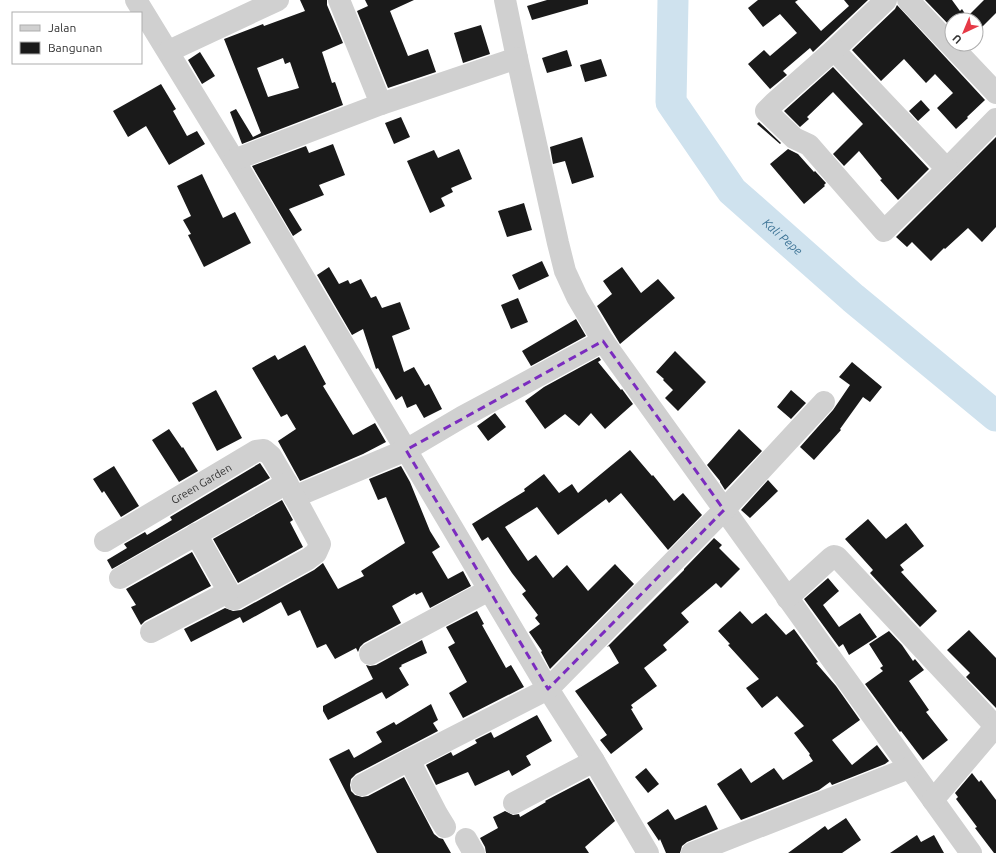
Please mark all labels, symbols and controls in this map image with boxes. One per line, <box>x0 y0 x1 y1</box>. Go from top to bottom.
legend <box>12 12 142 64</box>
north arrow <box>944 12 984 52</box>
text: Jalan <box>48 21 76 34</box>
text: U <box>950 32 964 46</box>
text: Bangunan <box>48 41 102 54</box>
water label: Kali Pepe <box>761 215 805 257</box>
street label: Green Garden <box>169 461 234 506</box>

